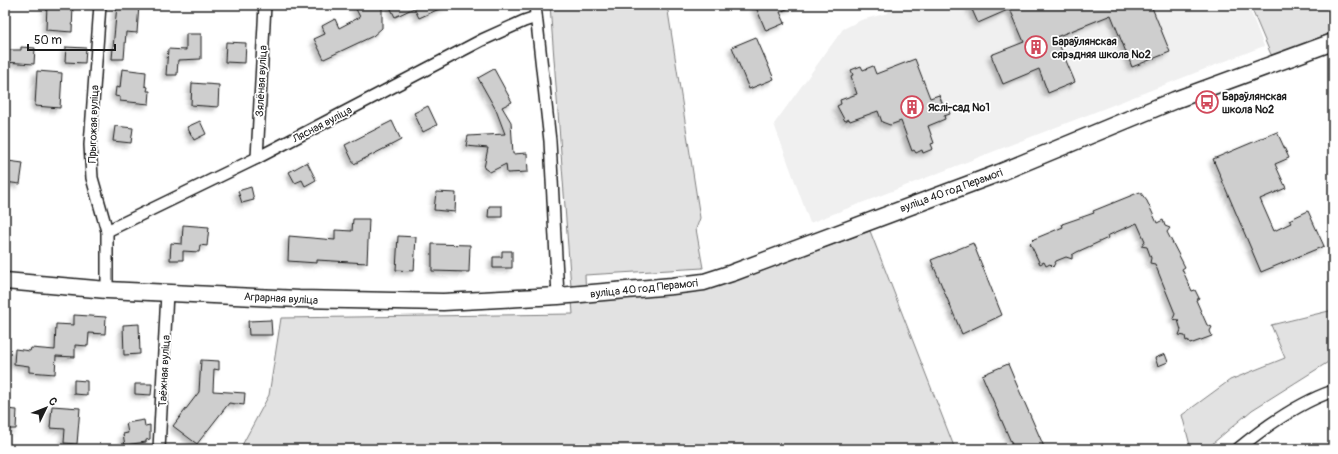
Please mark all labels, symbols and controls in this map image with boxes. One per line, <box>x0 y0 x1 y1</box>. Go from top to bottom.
scale bar <box>28 26 115 52</box>
text: 50 m <box>34 33 62 48</box>
building icon: Бараўлянская сярэдняя школа №2 <box>1023 34 1049 60</box>
place label: Бараўлянская сярэдняя школа №2 <box>1051 35 1151 61</box>
street label: Зялёная вуліца <box>253 45 270 117</box>
street label: Прыгожая вуліца <box>86 85 101 163</box>
bus stop icon: Бараўлянская школа №2 <box>1194 89 1220 115</box>
place label: Бараўлянская школа №2 <box>1222 90 1287 116</box>
building icon: Яслі-сад №1 <box>899 94 925 120</box>
place label: Яслі-сад №1 <box>928 101 990 114</box>
street label: Лясная вуліца <box>289 103 354 146</box>
street label: вуліца 40 год Перамогі <box>898 166 1004 215</box>
street label: вуліца 40 год Перамогі <box>589 276 699 301</box>
street label: Аграрная вуліца <box>243 290 318 307</box>
street label: Таёжная вуліца <box>156 335 173 407</box>
north arrow <box>26 388 66 428</box>
text: С <box>46 395 60 409</box>

